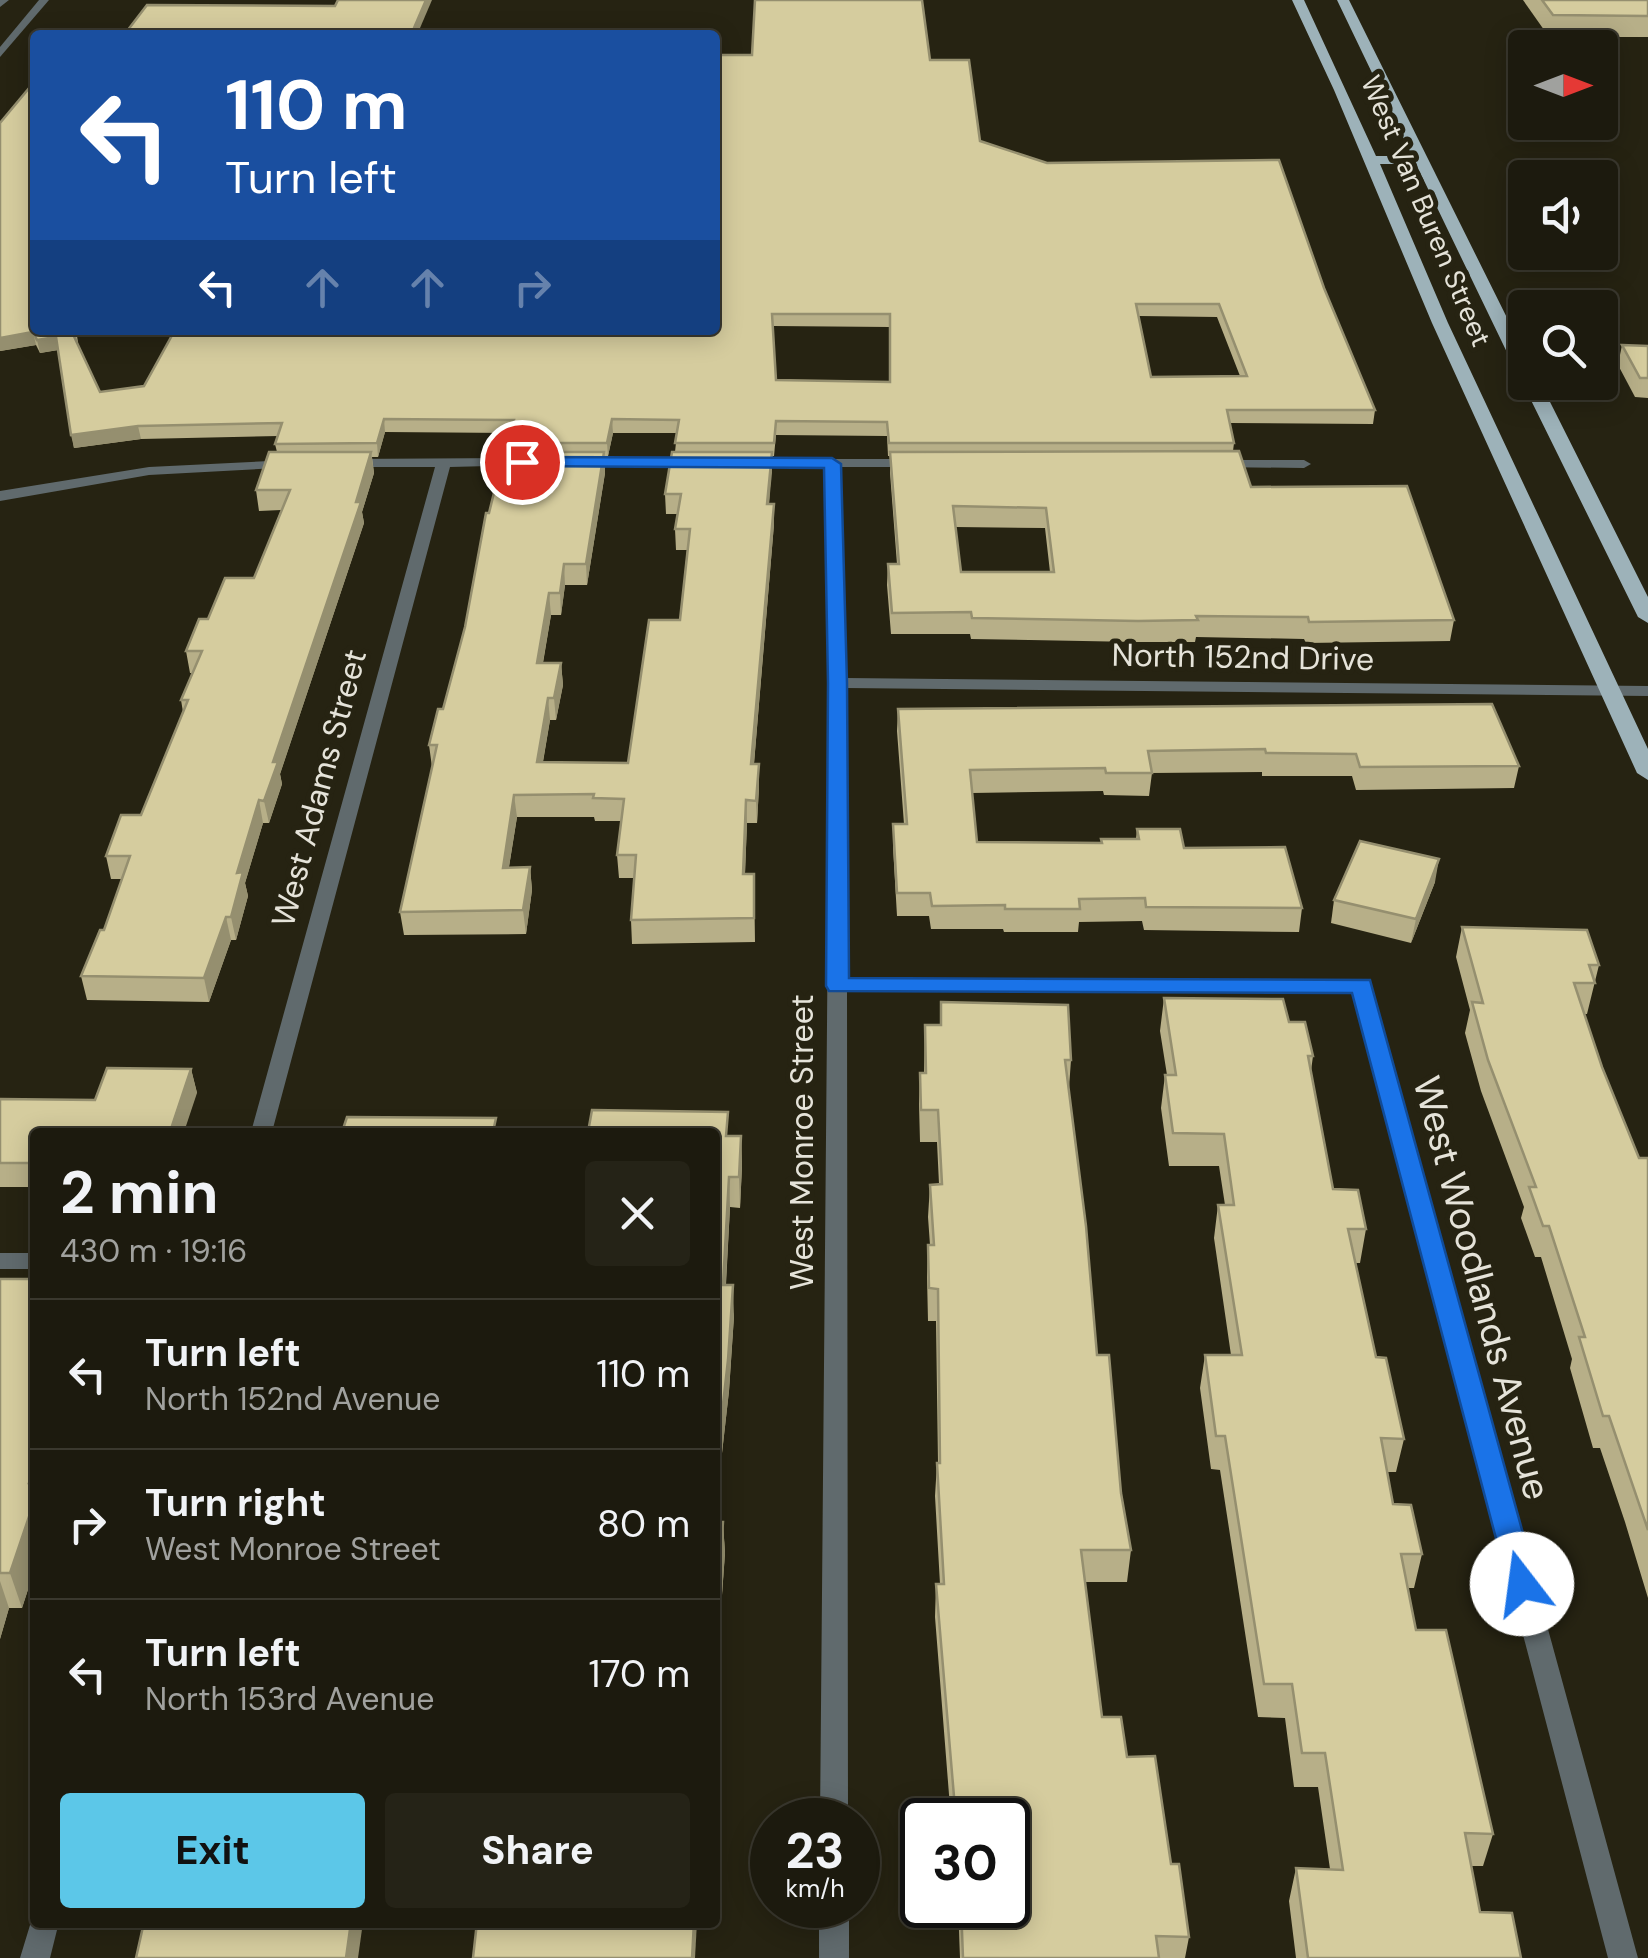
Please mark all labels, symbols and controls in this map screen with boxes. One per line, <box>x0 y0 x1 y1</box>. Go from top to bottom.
north arrow <box>1508 30 1618 140</box>
map controls <box>1508 30 1618 400</box>
text: 110 m <box>225 60 408 151</box>
icon: left <box>60 70 190 200</box>
street label: West Van Buren Street <box>1352 70 1500 352</box>
text: Turn left <box>225 148 397 207</box>
button: sound <box>1508 160 1618 270</box>
icon: left <box>190 260 245 315</box>
icon: ahead <box>295 260 350 315</box>
icon: ahead <box>400 260 455 315</box>
icon: right <box>505 260 560 315</box>
button: search <box>1508 290 1618 400</box>
pin <box>480 420 565 505</box>
icon: arrive <box>495 435 550 490</box>
street label: North 152nd Drive <box>1111 634 1375 680</box>
street label: West Adams Street <box>262 645 376 931</box>
street label: West Monroe Street <box>781 994 823 1290</box>
street label: West Woodlands Avenue <box>1401 1071 1563 1505</box>
text: 2 min <box>60 1153 219 1232</box>
button: close <box>585 1161 690 1266</box>
text: 430 m · 19:16 <box>60 1230 247 1272</box>
text: Turn left <box>145 1328 301 1378</box>
icon: left <box>60 1347 115 1402</box>
text: 110 m <box>596 1349 690 1399</box>
text: North 152nd Avenue <box>145 1378 440 1420</box>
text: Turn right <box>145 1478 326 1528</box>
icon: right <box>60 1497 115 1552</box>
text: 80 m <box>597 1499 690 1549</box>
text: West Monroe Street <box>145 1528 441 1570</box>
position arrow <box>1470 1532 1574 1636</box>
text: Turn left <box>145 1628 301 1678</box>
icon: left <box>60 1647 115 1702</box>
text: 170 m <box>588 1649 690 1699</box>
text: North 153rd Avenue <box>145 1678 434 1720</box>
button: Exit <box>60 1793 365 1908</box>
button: Share <box>385 1793 690 1908</box>
speed limit sign: 30 <box>900 1798 1030 1928</box>
text: 23 <box>786 1818 845 1884</box>
text: km/h <box>785 1872 845 1905</box>

